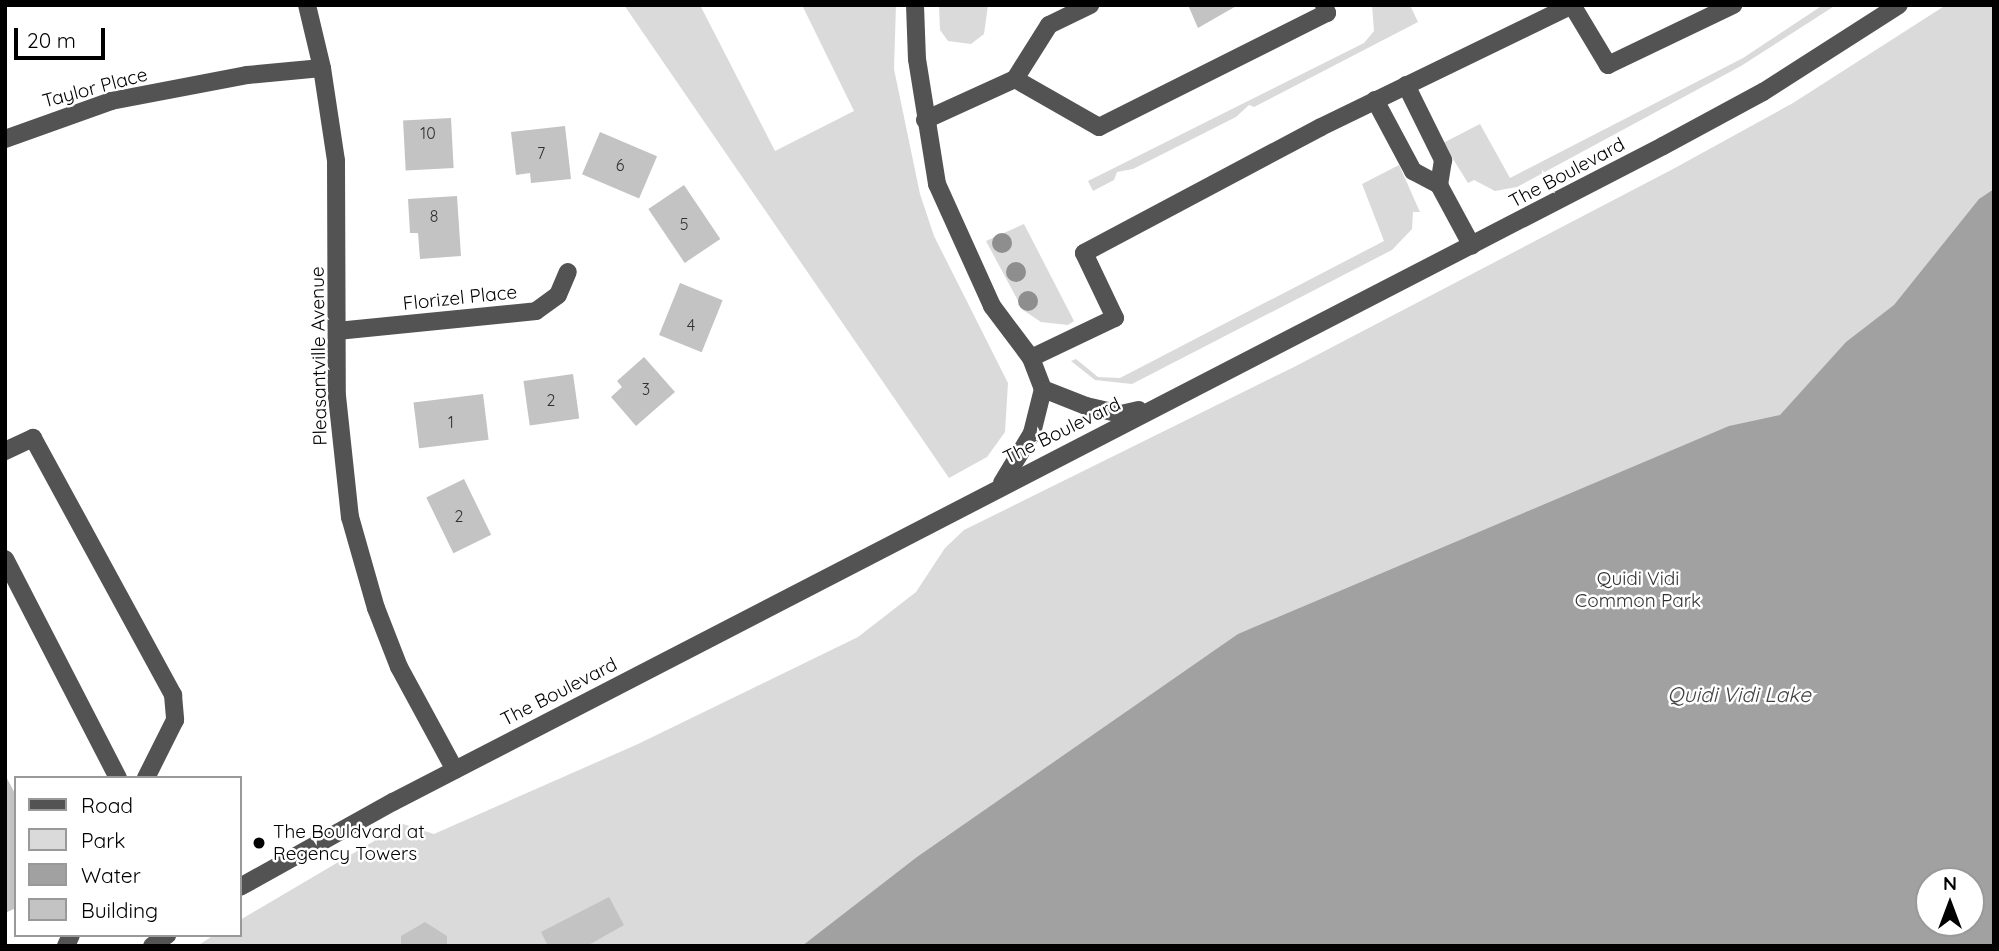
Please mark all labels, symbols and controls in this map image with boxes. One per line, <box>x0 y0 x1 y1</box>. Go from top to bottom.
scale bar <box>18 14 108 58</box>
text: 20 m <box>27 27 76 53</box>
street label: Taylor Place <box>40 63 150 113</box>
house number: 10 <box>420 123 436 143</box>
street label: The Boulevard <box>1505 133 1629 213</box>
house number: 7 <box>537 143 545 163</box>
house number: 6 <box>616 155 624 175</box>
house number: 8 <box>430 206 438 226</box>
house number: 5 <box>680 214 688 234</box>
street label: Pleasantville Avenue <box>306 266 332 446</box>
street label: Florizel Place <box>402 281 518 315</box>
house number: 4 <box>687 315 695 335</box>
house number: 3 <box>642 379 650 399</box>
house number: 2 <box>547 390 555 410</box>
street label: The Boulevard <box>1000 393 1124 469</box>
house number: 1 <box>448 412 454 432</box>
house number: 2 <box>455 506 463 526</box>
park label: Quidi Vidi Common Park <box>1575 568 1701 612</box>
street label: The Boulevard <box>497 653 621 731</box>
water label: Quidi Vidi Lake <box>1667 681 1811 707</box>
legend <box>14 776 242 937</box>
text: Road <box>81 792 133 818</box>
place label: The Bouldvard at Regency Towers <box>273 821 425 865</box>
text: Park <box>81 827 125 853</box>
marker: The Bouldvard at Regency Towers <box>251 835 267 851</box>
text: Water <box>81 862 141 888</box>
north arrow <box>1915 867 1985 937</box>
text: N <box>1943 871 1957 895</box>
text: Building <box>81 897 158 923</box>

